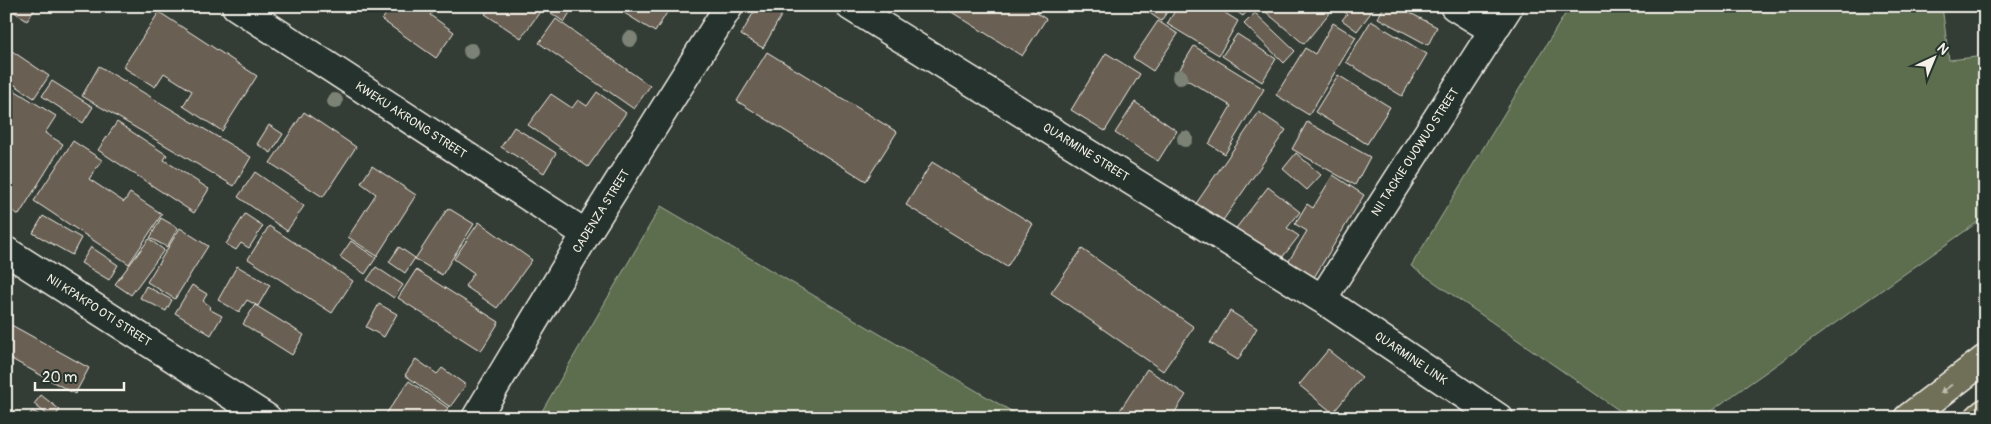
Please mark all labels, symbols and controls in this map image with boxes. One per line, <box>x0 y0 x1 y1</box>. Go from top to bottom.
north arrow <box>1908 32 1958 82</box>
text: N <box>1933 40 1952 58</box>
street label: KWEKU AKRONG STREET <box>352 79 469 162</box>
street label: NII TACKIE OUOWUO STREET <box>1368 85 1463 219</box>
street label: QUARMINE STREET <box>1040 120 1132 185</box>
street label: CADENZA STREET <box>570 166 633 256</box>
street label: NII KPAKPO OTI STREET <box>44 271 154 350</box>
street label: QUARMINE LINK <box>1371 329 1450 388</box>
scale bar <box>35 359 124 391</box>
text: 20 m <box>42 368 77 387</box>
one-way arrow <box>1940 383 1953 394</box>

